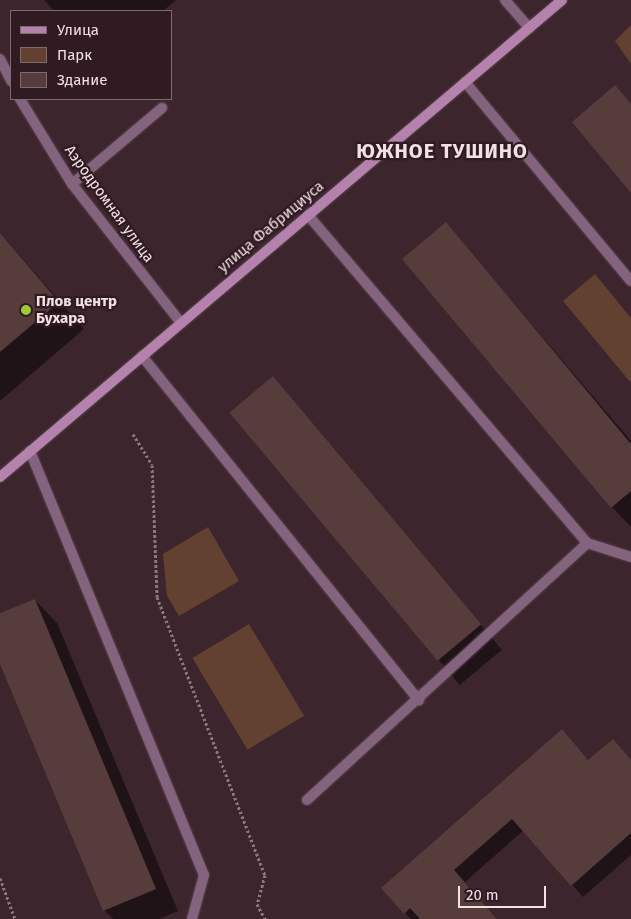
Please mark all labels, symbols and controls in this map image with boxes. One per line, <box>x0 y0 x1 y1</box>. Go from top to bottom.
legend <box>10 10 172 100</box>
text: Улица <box>57 21 99 39</box>
text: Парк <box>57 46 92 64</box>
text: Здание <box>57 71 107 89</box>
district label: ЮЖНОЕ ТУШИНО <box>355 139 529 163</box>
street label: Аэродромная улица <box>60 142 158 266</box>
street label: улица Фабрициуса <box>214 177 328 277</box>
place label: Плов центр Бухара <box>36 292 117 327</box>
marker: Плов центр Бухара <box>20 304 32 316</box>
scale bar <box>461 876 548 908</box>
text: 20 m <box>466 886 499 904</box>

